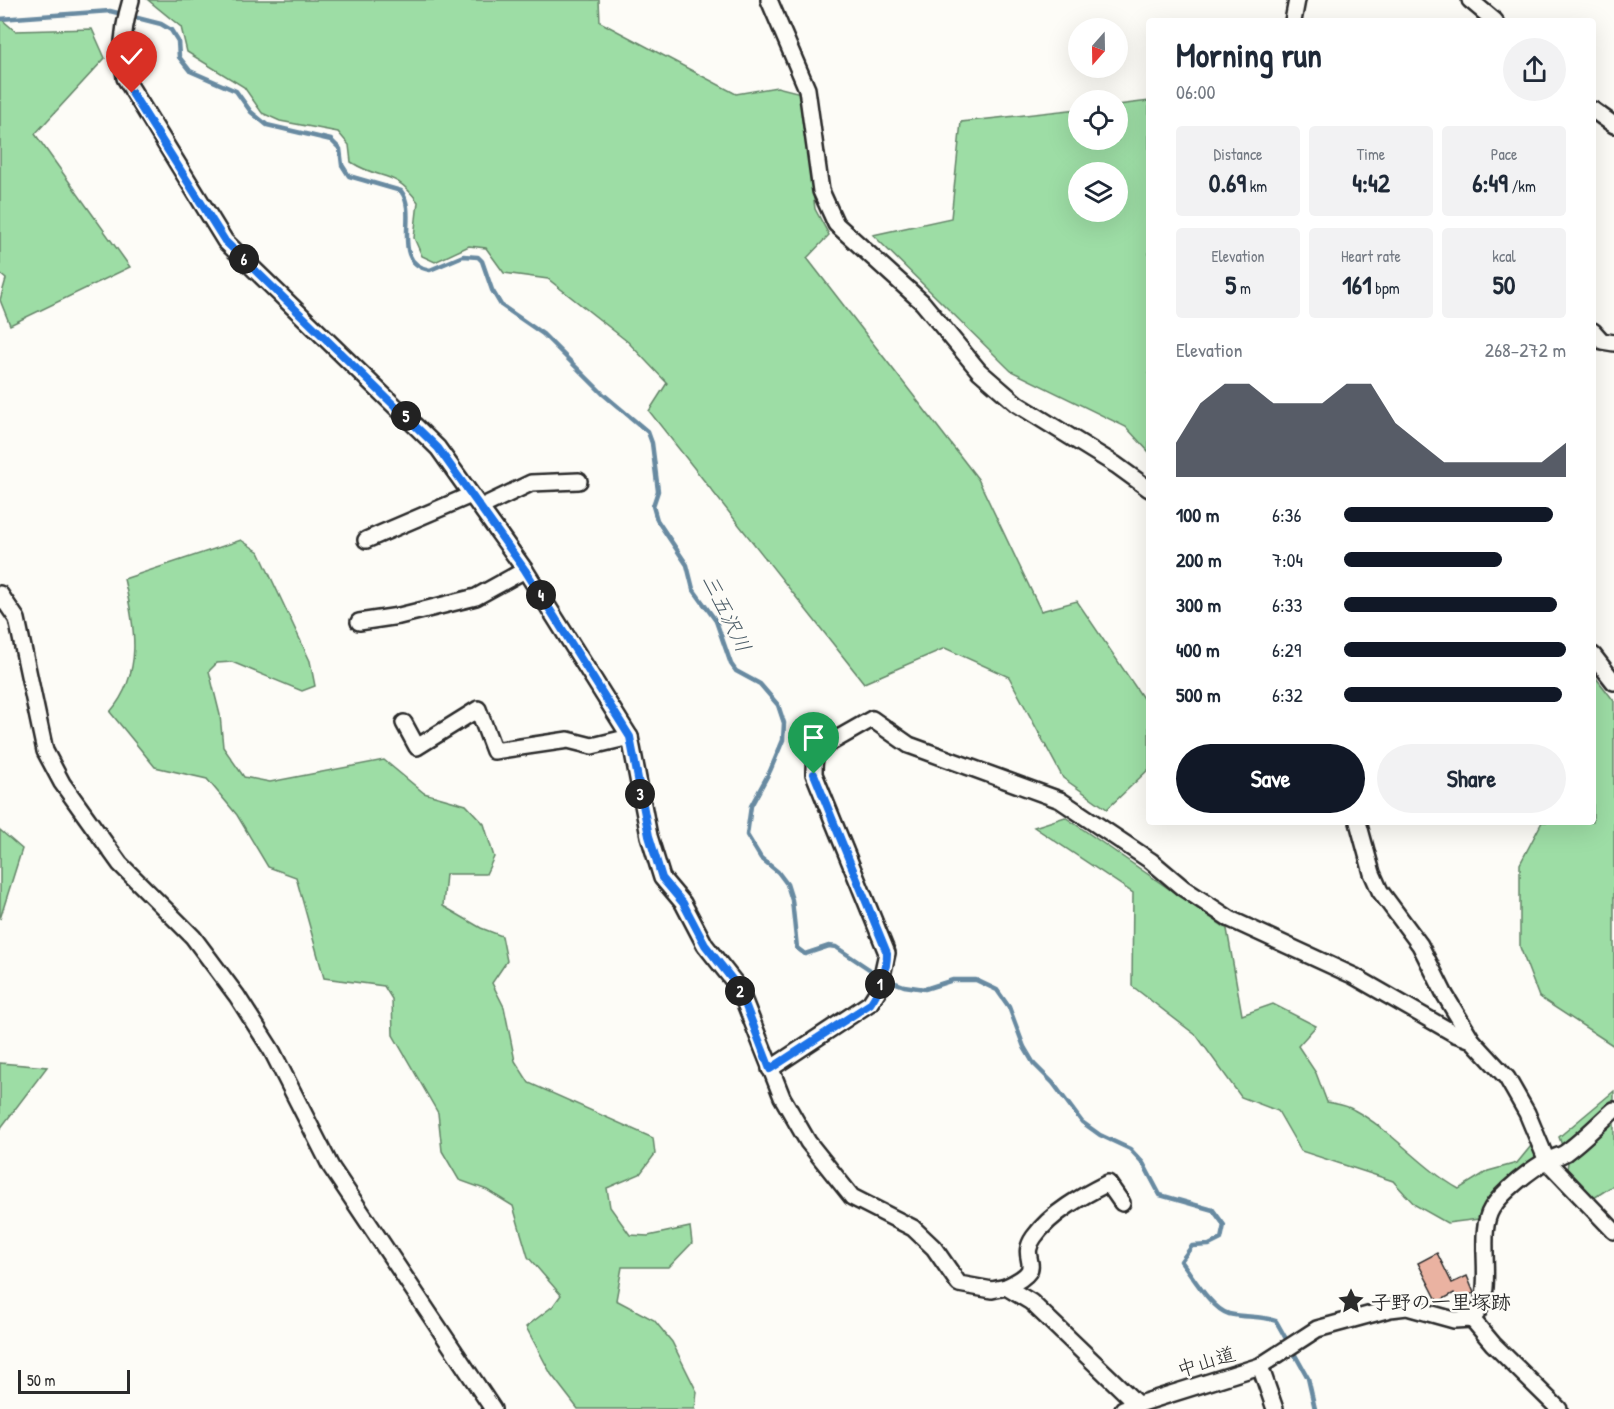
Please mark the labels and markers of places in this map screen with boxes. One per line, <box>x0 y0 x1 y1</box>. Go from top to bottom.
pin <box>106 31 157 93</box>
pin: 6 <box>229 244 259 274</box>
pin: 5 <box>391 401 421 431</box>
pin: 4 <box>526 580 556 610</box>
pin <box>788 712 839 774</box>
pin: 3 <box>625 779 655 809</box>
pin: 1 <box>865 969 895 999</box>
pin: 2 <box>725 976 755 1006</box>
place icon: 子野の一里塚跡 <box>1336 1286 1366 1316</box>
place label: 子野の一里塚跡 <box>1371 1288 1511 1315</box>

